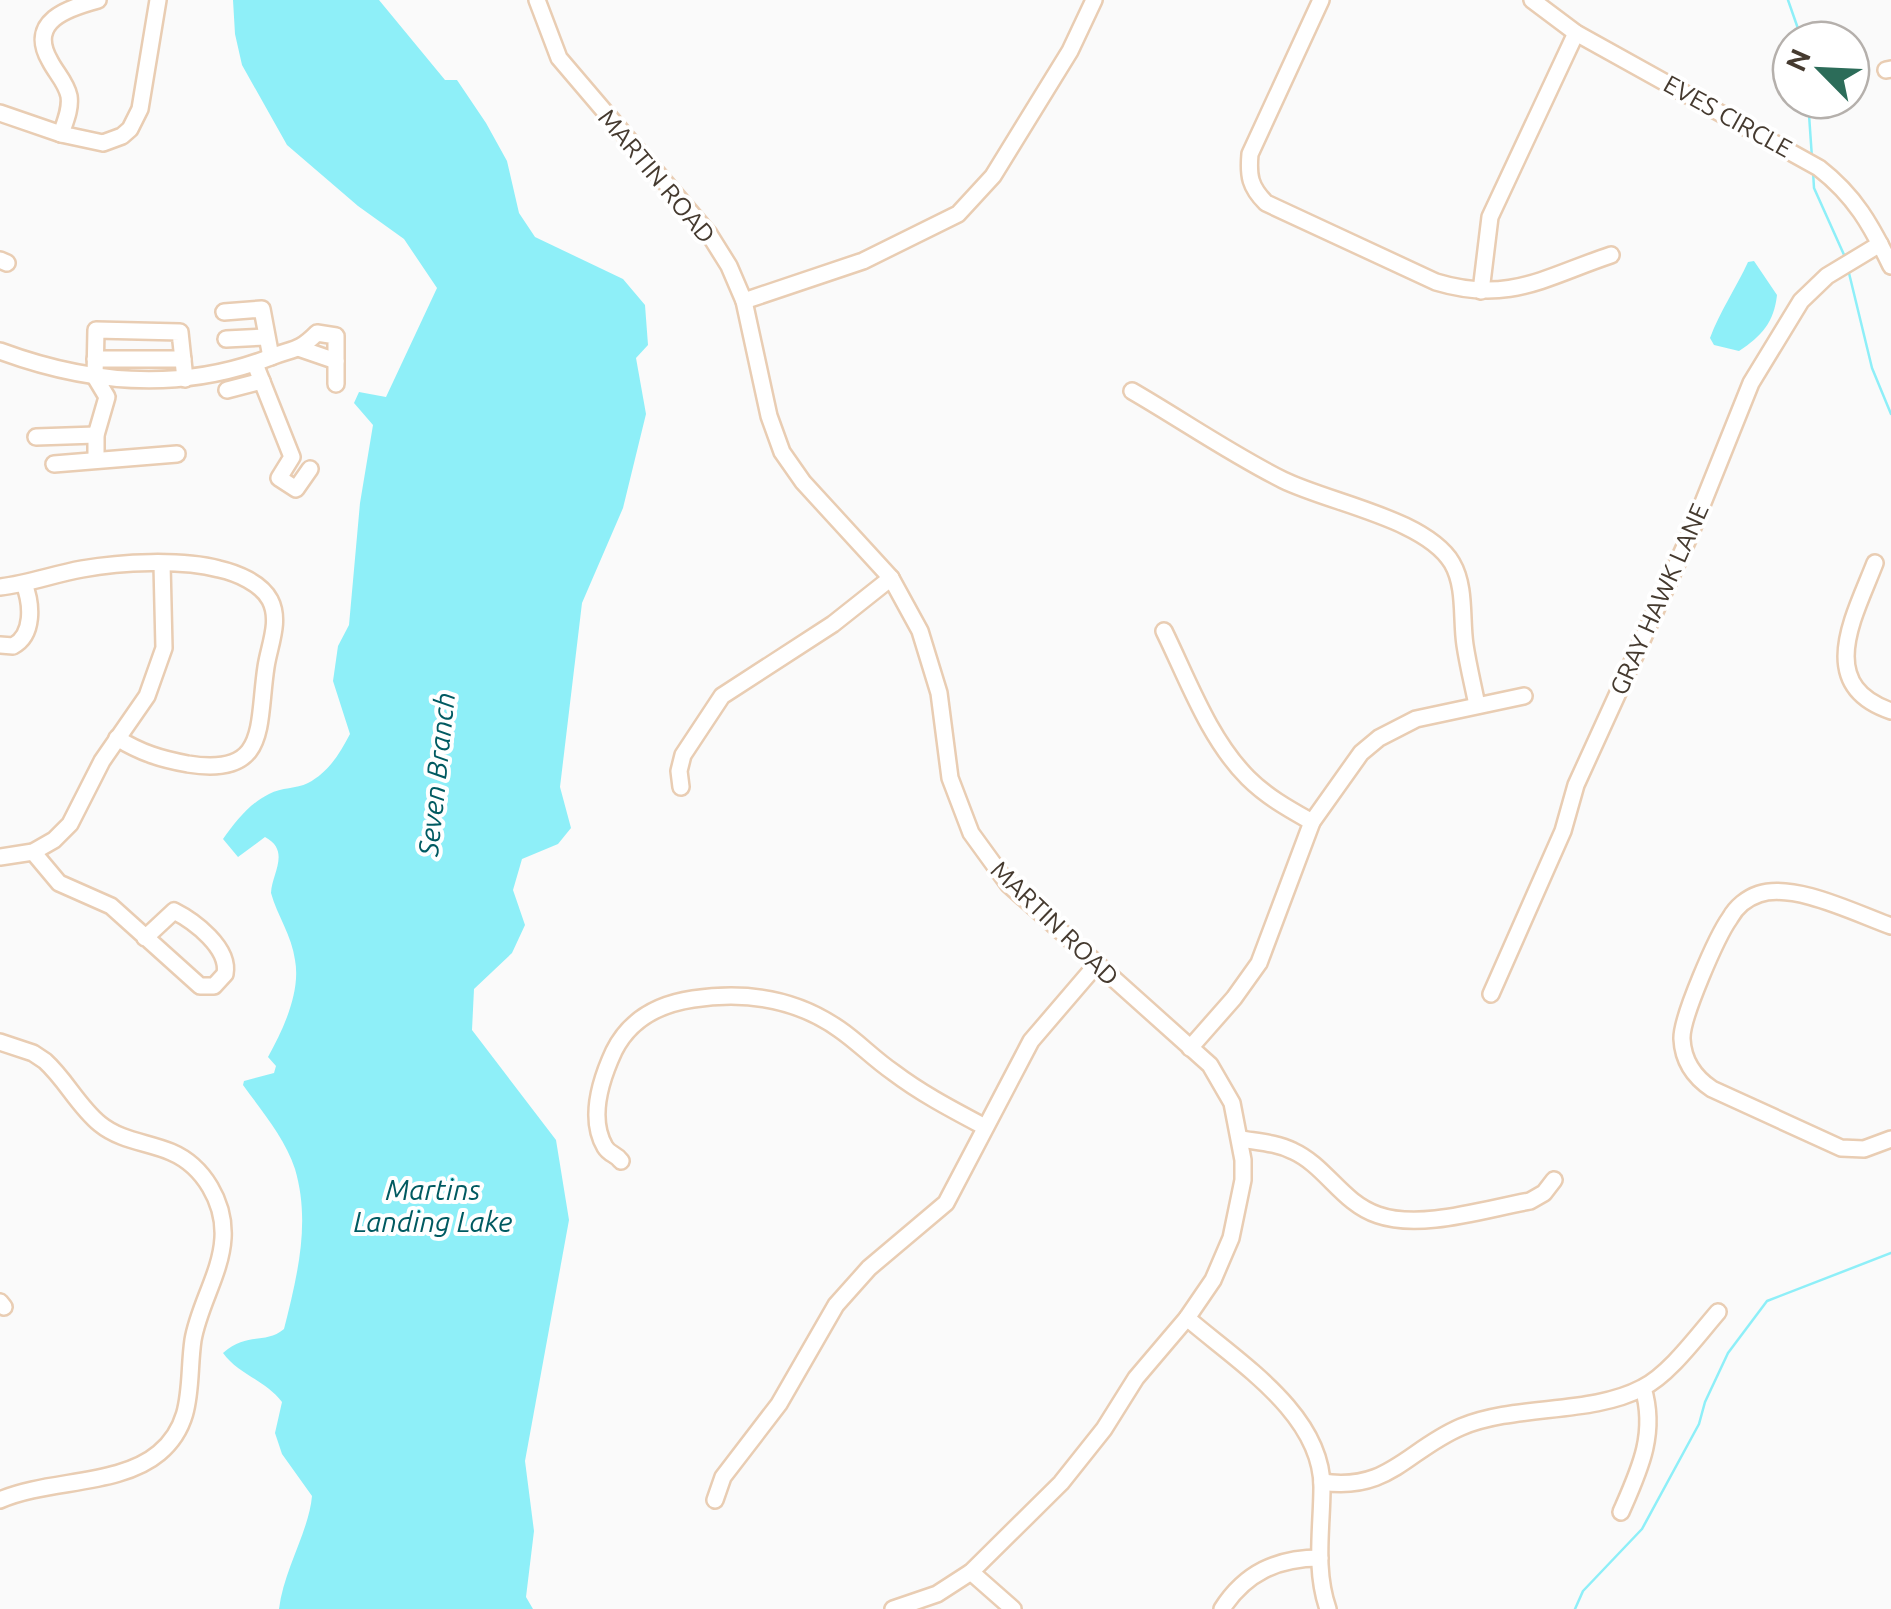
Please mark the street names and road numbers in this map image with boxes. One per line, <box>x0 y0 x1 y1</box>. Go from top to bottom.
street label: EVES CIRCLE <box>1659 69 1797 163</box>
street label: MARTIN ROAD <box>593 103 721 249</box>
street label: GRAY HAWK LANE <box>1604 499 1714 699</box>
street label: MARTIN ROAD <box>986 855 1124 991</box>

